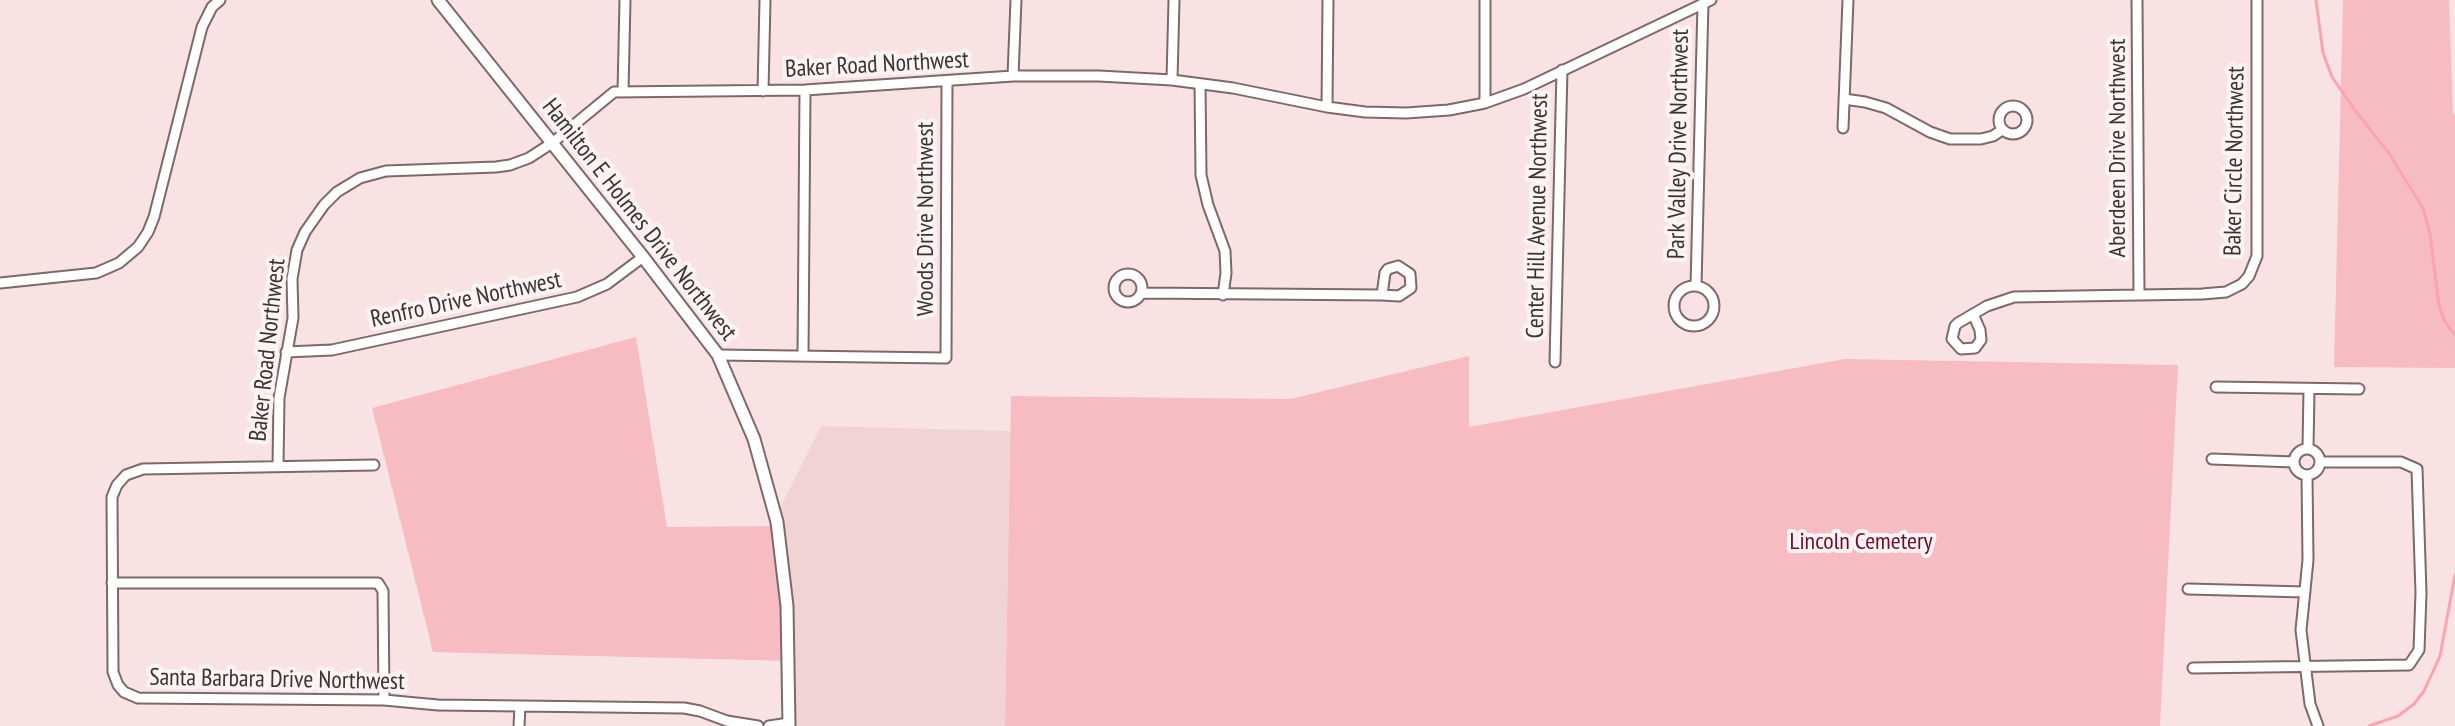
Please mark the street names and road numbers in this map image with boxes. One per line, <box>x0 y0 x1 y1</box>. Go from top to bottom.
street label: Park Valley Drive Northwest <box>1663 29 1695 259</box>
street label: Aberdeen Drive Northwest <box>2104 39 2132 257</box>
street label: Baker Road Northwest <box>785 46 969 84</box>
street label: Baker Circle Northwest <box>2219 66 2251 256</box>
street label: Hamilton E Holmes Drive Northwest <box>536 93 742 347</box>
street label: Center Hill Avenue Northwest <box>1521 93 1555 339</box>
street label: Woods Drive Northwest <box>912 122 940 316</box>
street label: Baker Road Northwest <box>244 257 292 443</box>
street label: Renfro Drive Northwest <box>368 266 564 334</box>
street label: Santa Barbara Drive Northwest <box>149 663 405 697</box>

